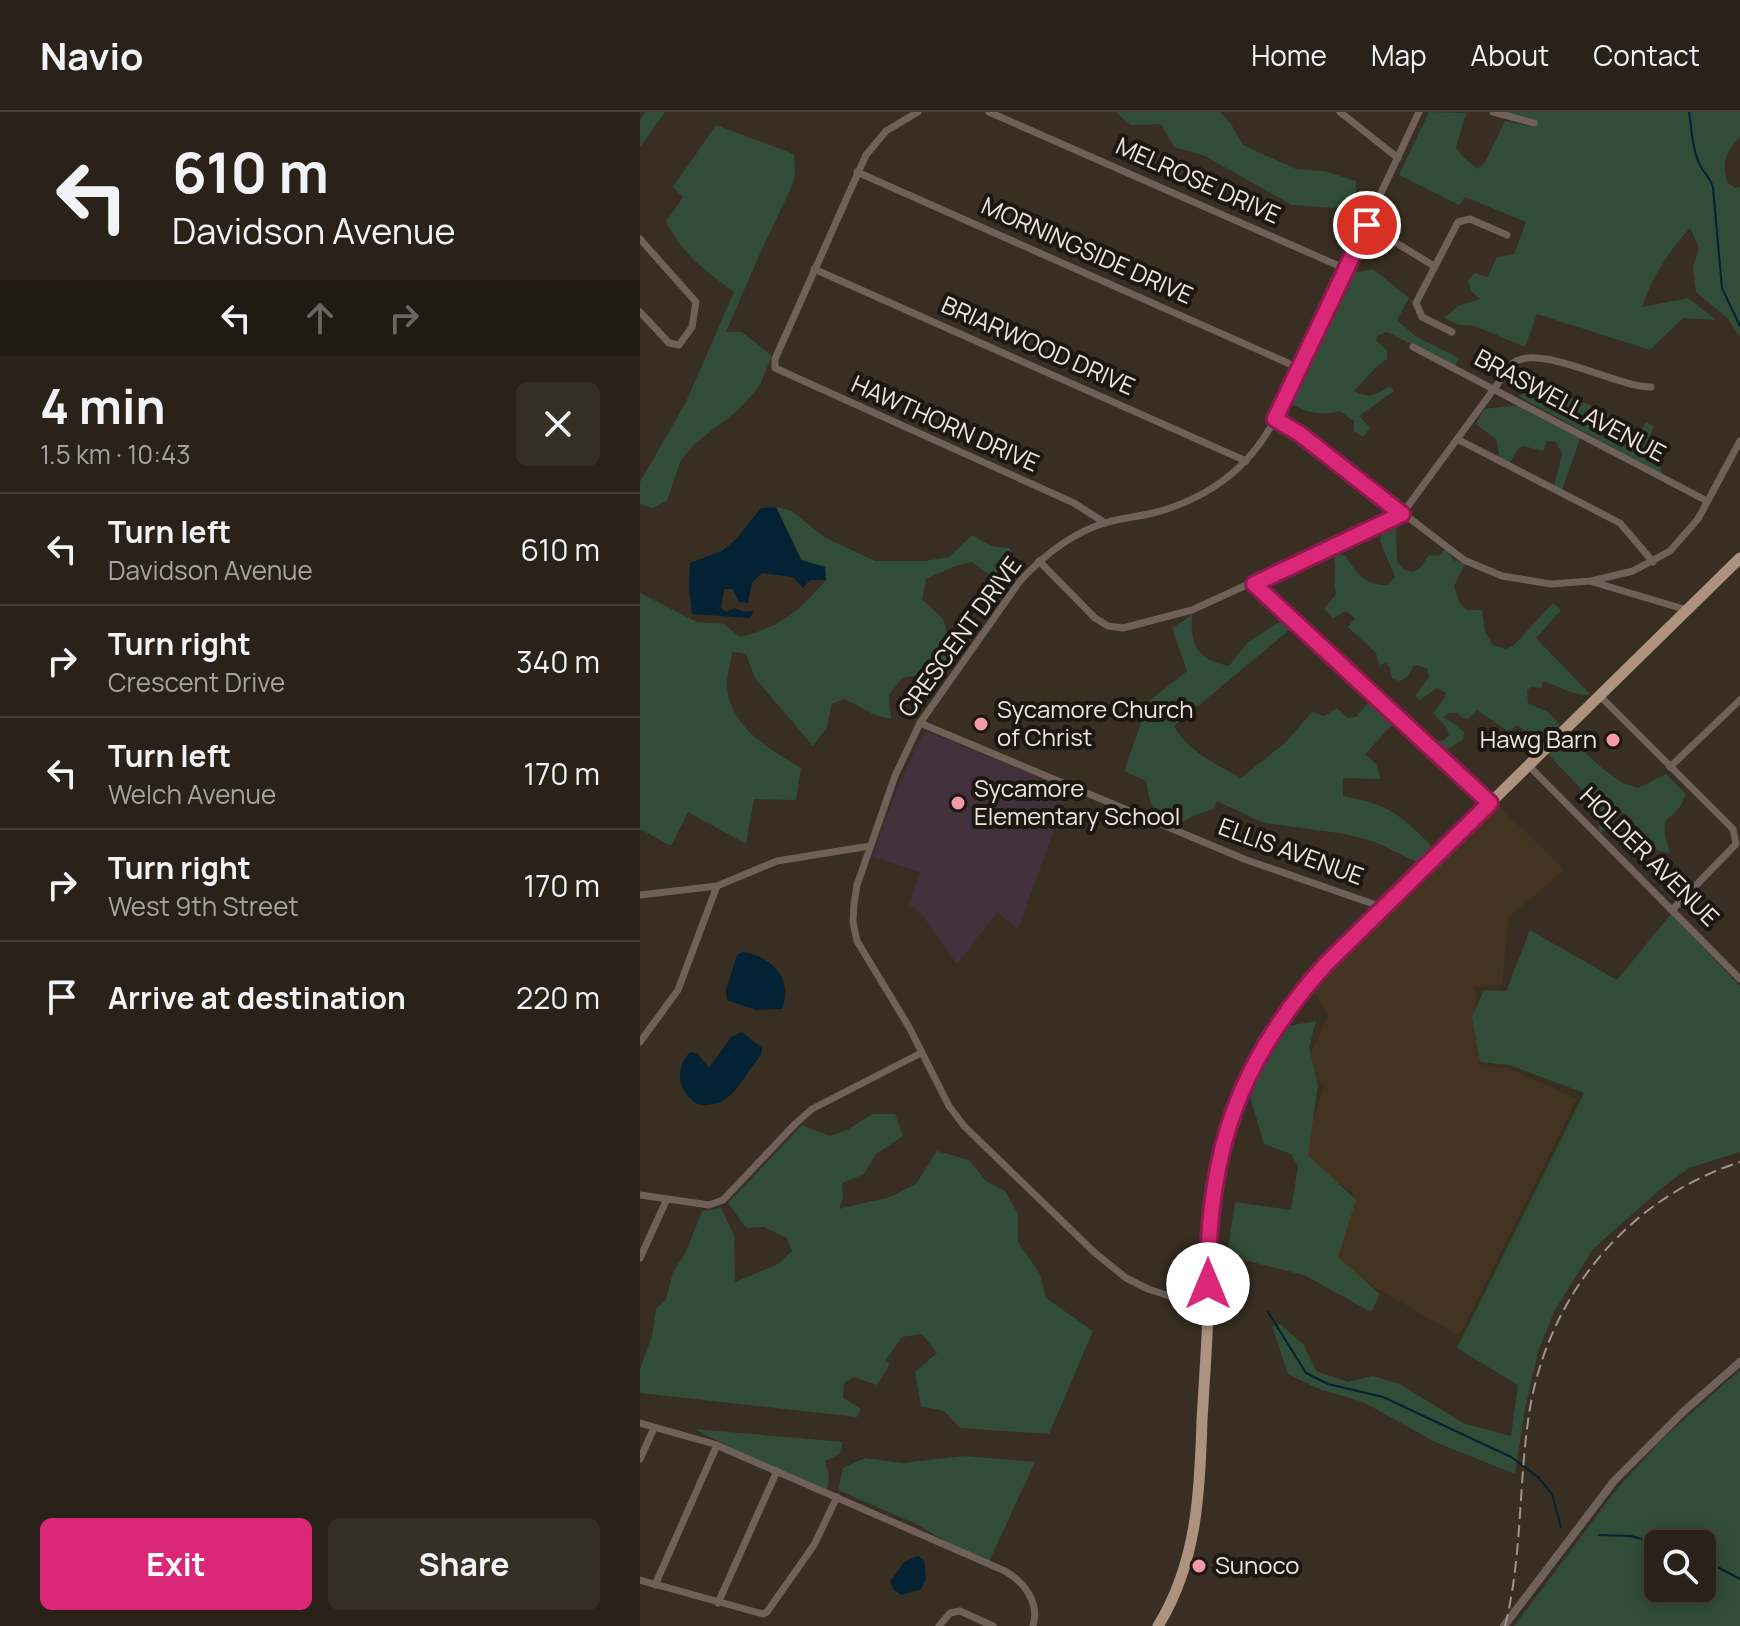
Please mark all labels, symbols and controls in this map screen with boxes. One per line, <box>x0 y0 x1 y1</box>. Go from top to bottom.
text: Navio <box>40 29 144 81</box>
text: Home <box>1251 36 1327 74</box>
text: Map <box>1371 36 1427 74</box>
text: About <box>1471 36 1549 74</box>
text: Contact <box>1593 36 1700 74</box>
street label: MELROSE DRIVE <box>1111 129 1286 231</box>
text: 610 m <box>172 133 329 210</box>
icon: left <box>40 144 144 248</box>
street label: MORNINGSIDE DRIVE <box>977 188 1198 311</box>
pin <box>1333 191 1401 259</box>
icon: arrive <box>1345 203 1389 247</box>
text: Davidson Avenue <box>172 206 456 255</box>
street label: BRIARWOOD DRIVE <box>937 287 1141 402</box>
icon: left <box>214 296 258 340</box>
icon: ahead <box>298 296 342 340</box>
icon: right <box>382 296 426 340</box>
street label: BRASWELL AVENUE <box>1469 340 1672 469</box>
street label: HAWTHORN DRIVE <box>847 366 1045 479</box>
text: 4 min <box>40 373 165 438</box>
button: close <box>516 382 600 466</box>
text: 1.5 km · 10:43 <box>40 436 191 472</box>
text: Turn left <box>108 511 231 552</box>
icon: left <box>40 527 84 571</box>
text: 610 m <box>520 529 600 570</box>
street label: CRESCENT DRIVE <box>889 549 1028 723</box>
text: Davidson Avenue <box>108 552 313 588</box>
text: Turn right <box>108 623 251 664</box>
icon: right <box>40 639 84 683</box>
text: 340 m <box>516 641 600 682</box>
text: Crescent Drive <box>108 664 285 700</box>
place label: Sycamore Church of Christ <box>997 692 1194 753</box>
marker: Sycamore Church of Christ <box>972 715 990 733</box>
place label: Hawg Barn <box>1480 722 1597 755</box>
marker: Hawg Barn <box>1604 731 1622 749</box>
text: Turn left <box>108 735 231 776</box>
icon: left <box>40 751 84 795</box>
text: 170 m <box>523 753 600 794</box>
place label: Sycamore Elementary School <box>974 771 1180 832</box>
text: Welch Avenue <box>108 776 276 812</box>
street label: HOLDER AVENUE <box>1573 779 1727 933</box>
marker: Sycamore Elementary School <box>949 794 967 812</box>
street label: ELLIS AVENUE <box>1214 809 1369 892</box>
text: Turn right <box>108 847 251 888</box>
icon: right <box>40 863 84 907</box>
text: 170 m <box>523 865 600 906</box>
text: West 9th Street <box>108 888 299 924</box>
icon: arrive <box>40 975 84 1019</box>
text: Arrive at destination <box>108 977 406 1018</box>
text: 220 m <box>516 977 600 1018</box>
position arrow <box>1166 1242 1250 1326</box>
button: Exit <box>40 1518 312 1610</box>
button: Share <box>328 1518 600 1610</box>
map controls <box>1644 1530 1716 1602</box>
button: search <box>1644 1530 1716 1602</box>
place label: Sunoco <box>1215 1548 1300 1581</box>
marker: Sunoco <box>1190 1557 1208 1575</box>

